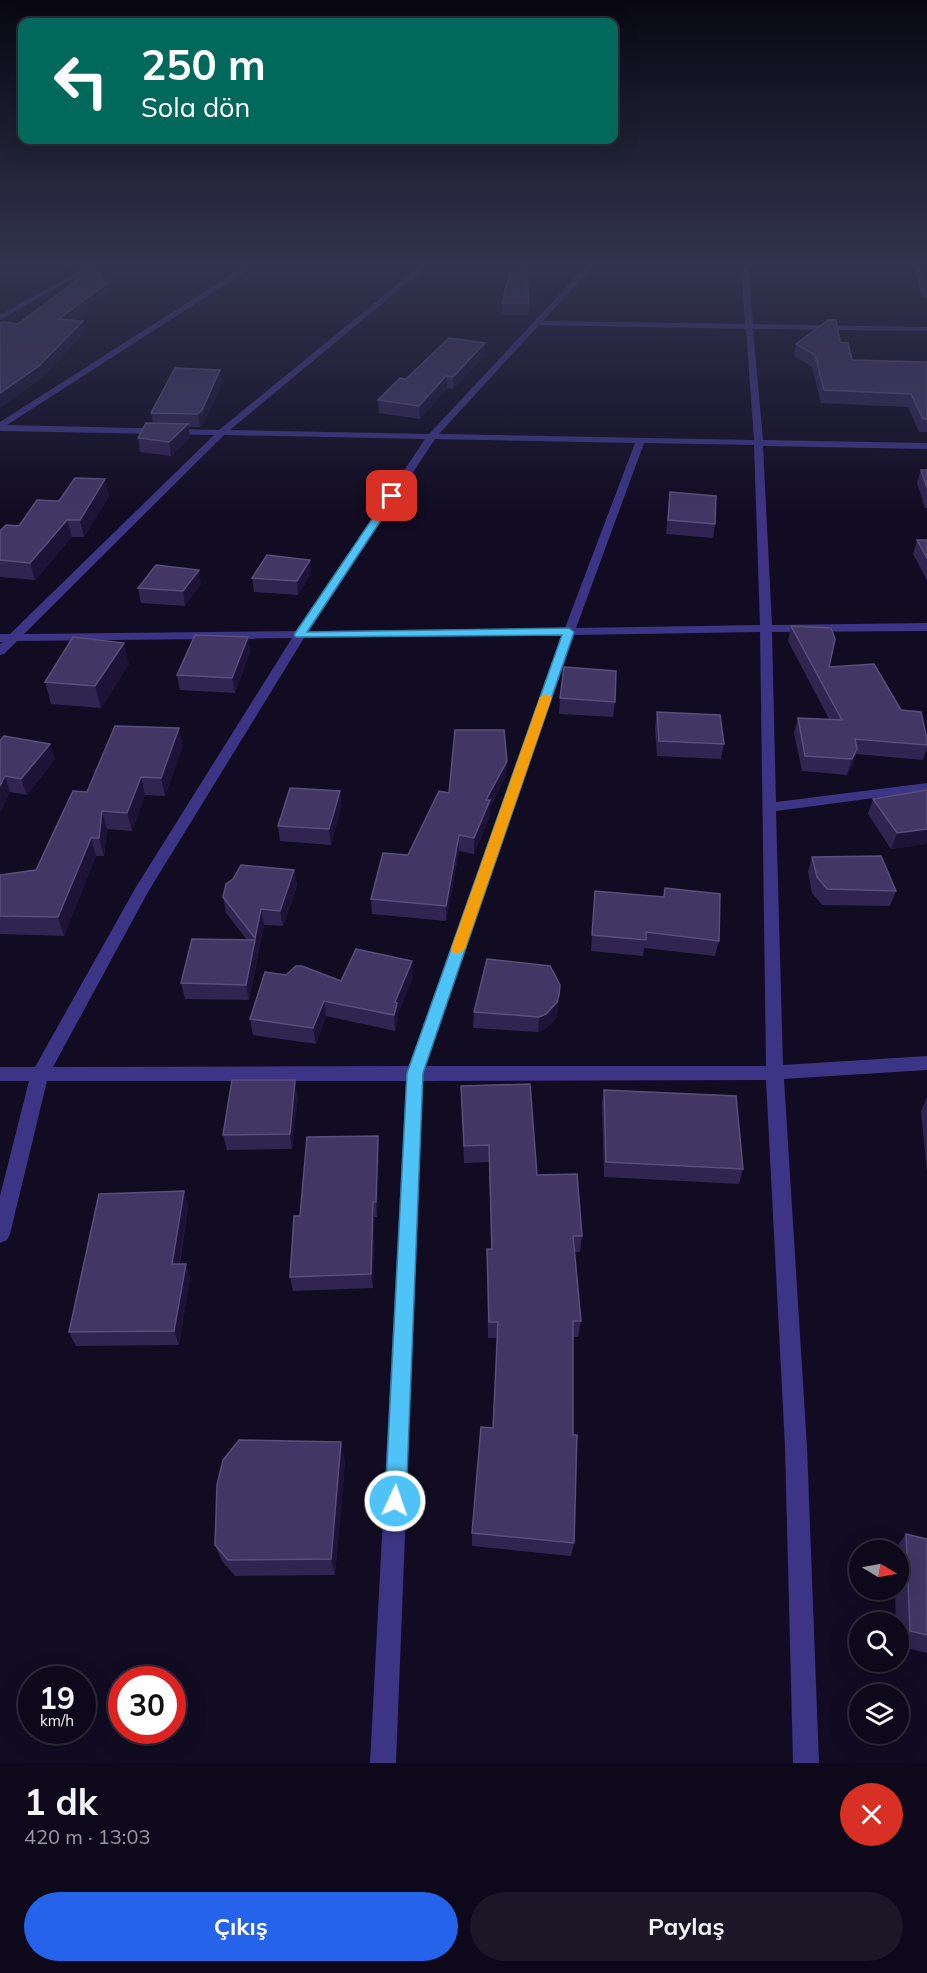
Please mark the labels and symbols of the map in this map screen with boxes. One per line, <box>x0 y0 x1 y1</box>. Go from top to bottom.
pin <box>366 470 417 521</box>
position arrow <box>363 1469 427 1533</box>
north arrow <box>849 1540 909 1600</box>
speed limit sign: 30 <box>108 1666 186 1744</box>

